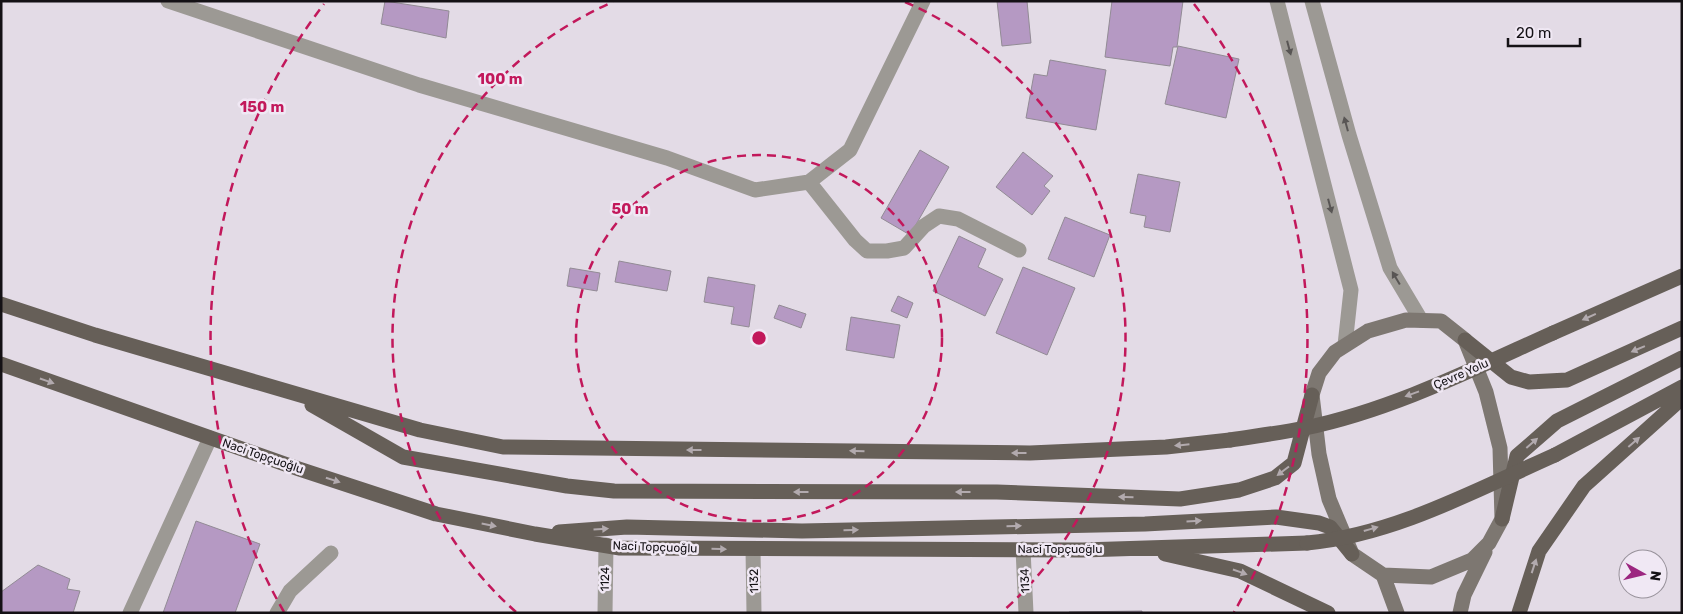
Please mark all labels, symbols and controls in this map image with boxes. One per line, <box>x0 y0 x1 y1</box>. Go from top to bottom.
scale bar <box>1508 15 1580 47</box>
text: 20 m <box>1516 24 1551 42</box>
one-way arrow <box>1285 41 1293 56</box>
text: 100 m <box>478 70 522 88</box>
text: 150 m <box>240 98 284 116</box>
one-way arrow <box>1342 117 1350 132</box>
one-way arrow <box>1326 198 1334 213</box>
text: 50 m <box>612 200 648 218</box>
one-way arrow <box>1392 272 1401 285</box>
one-way arrow <box>1582 314 1596 322</box>
centre of rings <box>750 329 768 347</box>
one-way arrow <box>1631 346 1645 354</box>
street label: Çevre Yolu <box>1431 356 1491 392</box>
one-way arrow <box>40 377 55 385</box>
one-way arrow <box>1404 390 1419 398</box>
street label: Naci Topçuoğlu <box>221 436 305 476</box>
one-way arrow <box>1628 436 1641 447</box>
one-way arrow <box>1525 437 1537 449</box>
one-way arrow <box>1173 441 1189 449</box>
one-way arrow <box>686 446 702 454</box>
one-way arrow <box>849 447 865 455</box>
one-way arrow <box>1011 449 1027 457</box>
one-way arrow <box>1277 466 1290 477</box>
one-way arrow <box>326 476 341 484</box>
one-way arrow <box>792 488 808 496</box>
one-way arrow <box>955 488 971 496</box>
one-way arrow <box>1117 492 1133 500</box>
one-way arrow <box>1186 516 1202 524</box>
one-way arrow <box>481 521 497 529</box>
one-way arrow <box>1006 522 1022 530</box>
one-way arrow <box>594 525 610 533</box>
one-way arrow <box>1364 525 1379 533</box>
one-way arrow <box>844 526 860 534</box>
street label: Naci Topçuoğlu <box>612 539 698 555</box>
street label: Naci Topçuoğlu <box>1017 542 1103 556</box>
one-way arrow <box>712 545 728 553</box>
north arrow <box>1618 549 1668 599</box>
one-way arrow <box>1531 559 1538 574</box>
street label: 1124 <box>598 566 612 591</box>
street label: 1134 <box>1018 568 1032 594</box>
one-way arrow <box>1233 568 1248 576</box>
street label: 1132 <box>747 569 761 593</box>
text: N <box>1646 570 1664 582</box>

